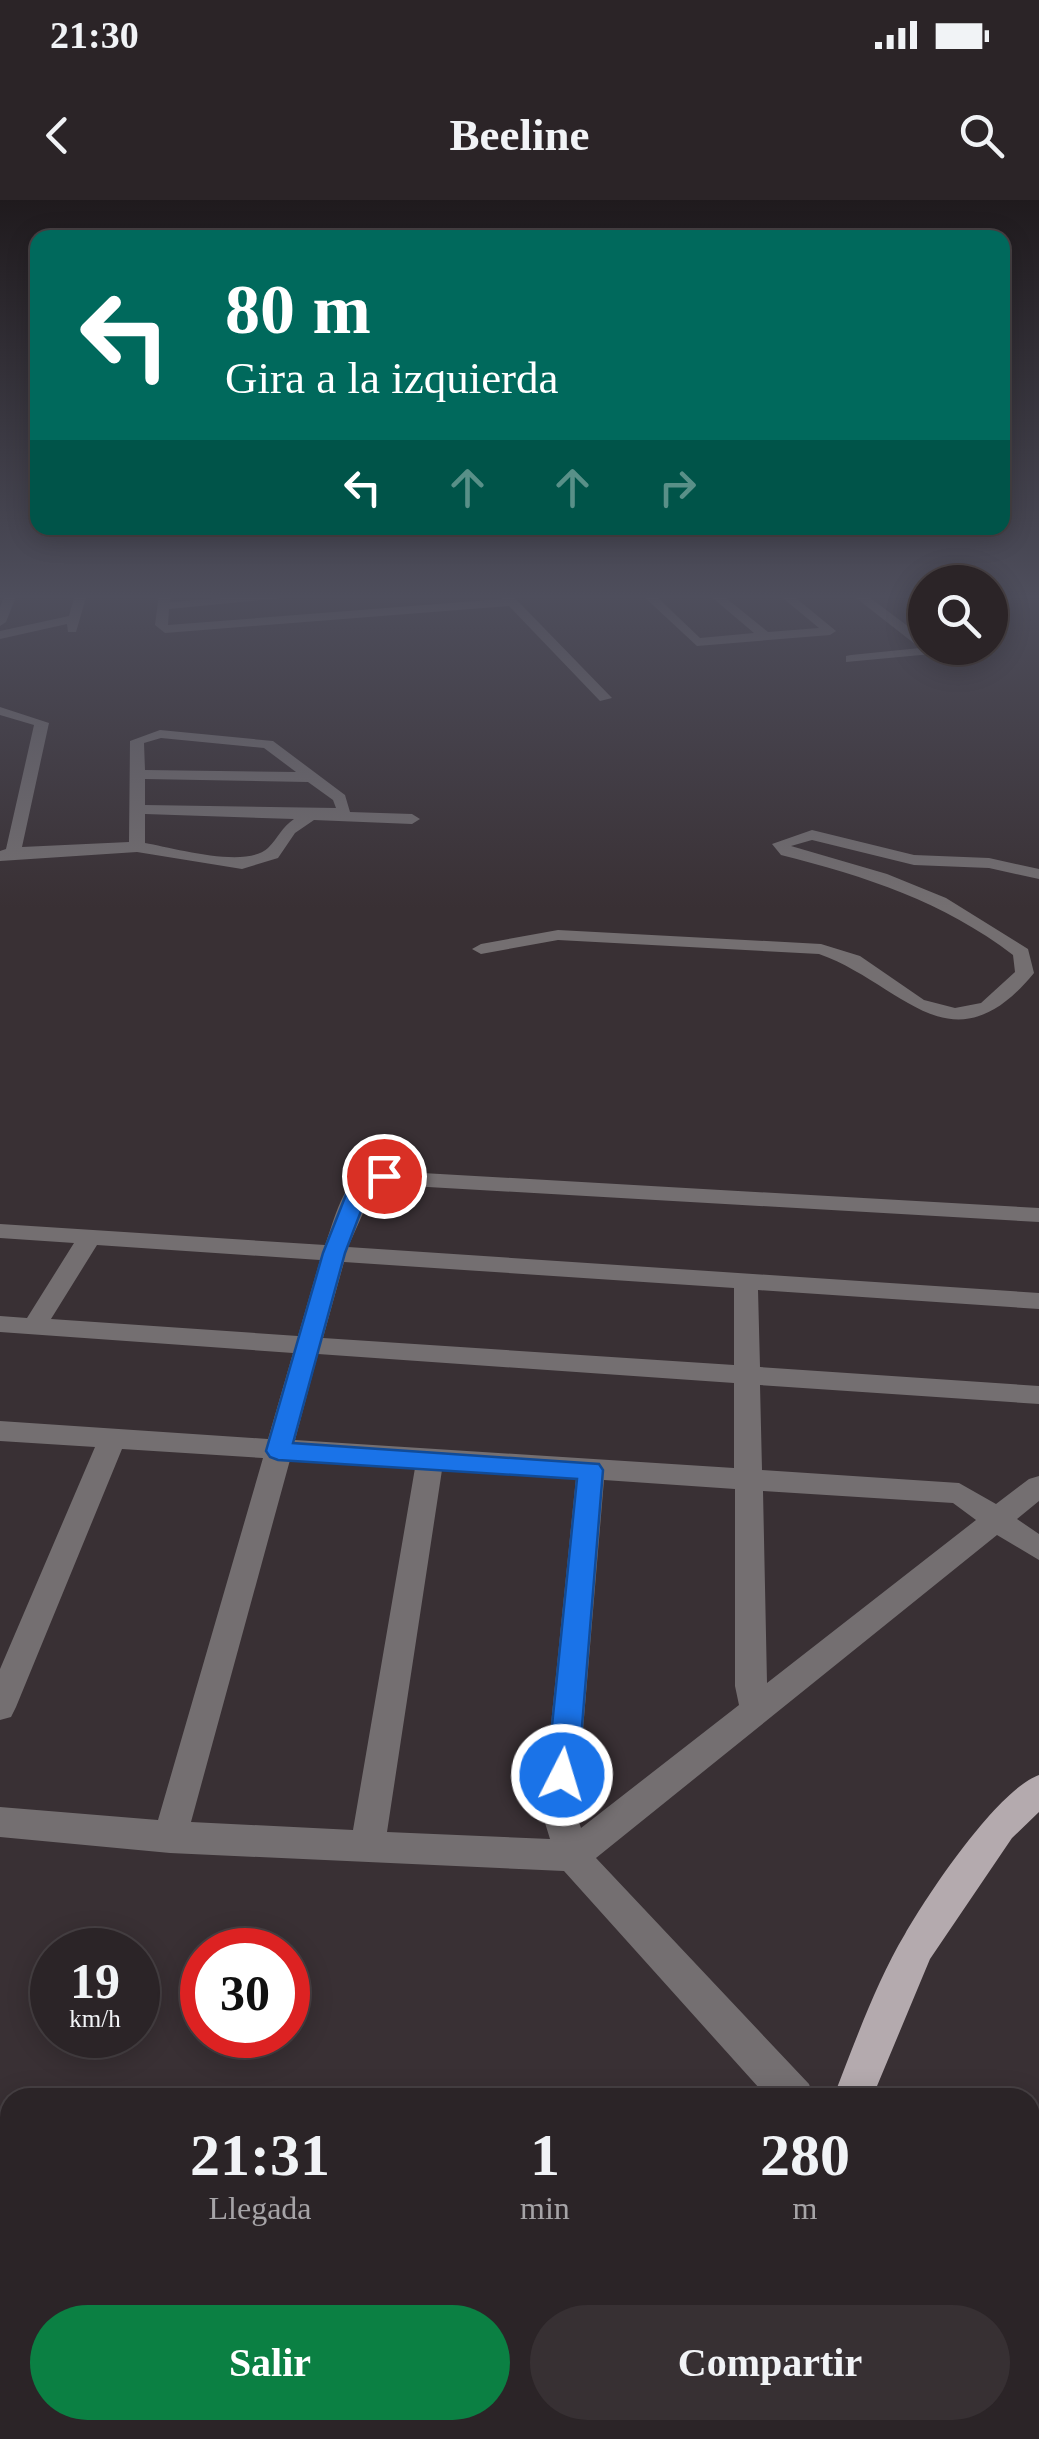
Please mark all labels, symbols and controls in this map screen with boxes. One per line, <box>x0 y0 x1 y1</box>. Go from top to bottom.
text: 21:30 <box>50 14 139 56</box>
icon: back <box>30 108 85 163</box>
icon: search <box>954 108 1009 163</box>
text: Beeline <box>450 110 589 160</box>
icon: left <box>60 270 190 400</box>
text: 80 m <box>225 271 371 348</box>
text: Gira a la izquierda <box>225 353 559 403</box>
icon: left <box>335 460 390 515</box>
icon: ahead <box>440 460 495 515</box>
icon: ahead <box>545 460 600 515</box>
icon: right <box>650 460 705 515</box>
map controls <box>908 565 1008 665</box>
button: search <box>908 565 1008 665</box>
pin <box>342 1134 427 1219</box>
icon: arrive <box>357 1149 412 1204</box>
position arrow <box>510 1723 614 1827</box>
speed limit sign: 30 <box>180 1928 310 2058</box>
text: 19 <box>70 1953 120 2009</box>
text: km/h <box>69 2005 121 2032</box>
text: 21:31 <box>190 2122 330 2188</box>
text: 1 <box>530 2122 560 2188</box>
text: 280 <box>760 2122 850 2188</box>
text: Llegada <box>209 2190 312 2226</box>
text: min <box>520 2190 570 2226</box>
text: m <box>792 2190 817 2226</box>
button: Salir <box>30 2305 510 2420</box>
button: Compartir <box>530 2305 1010 2420</box>

